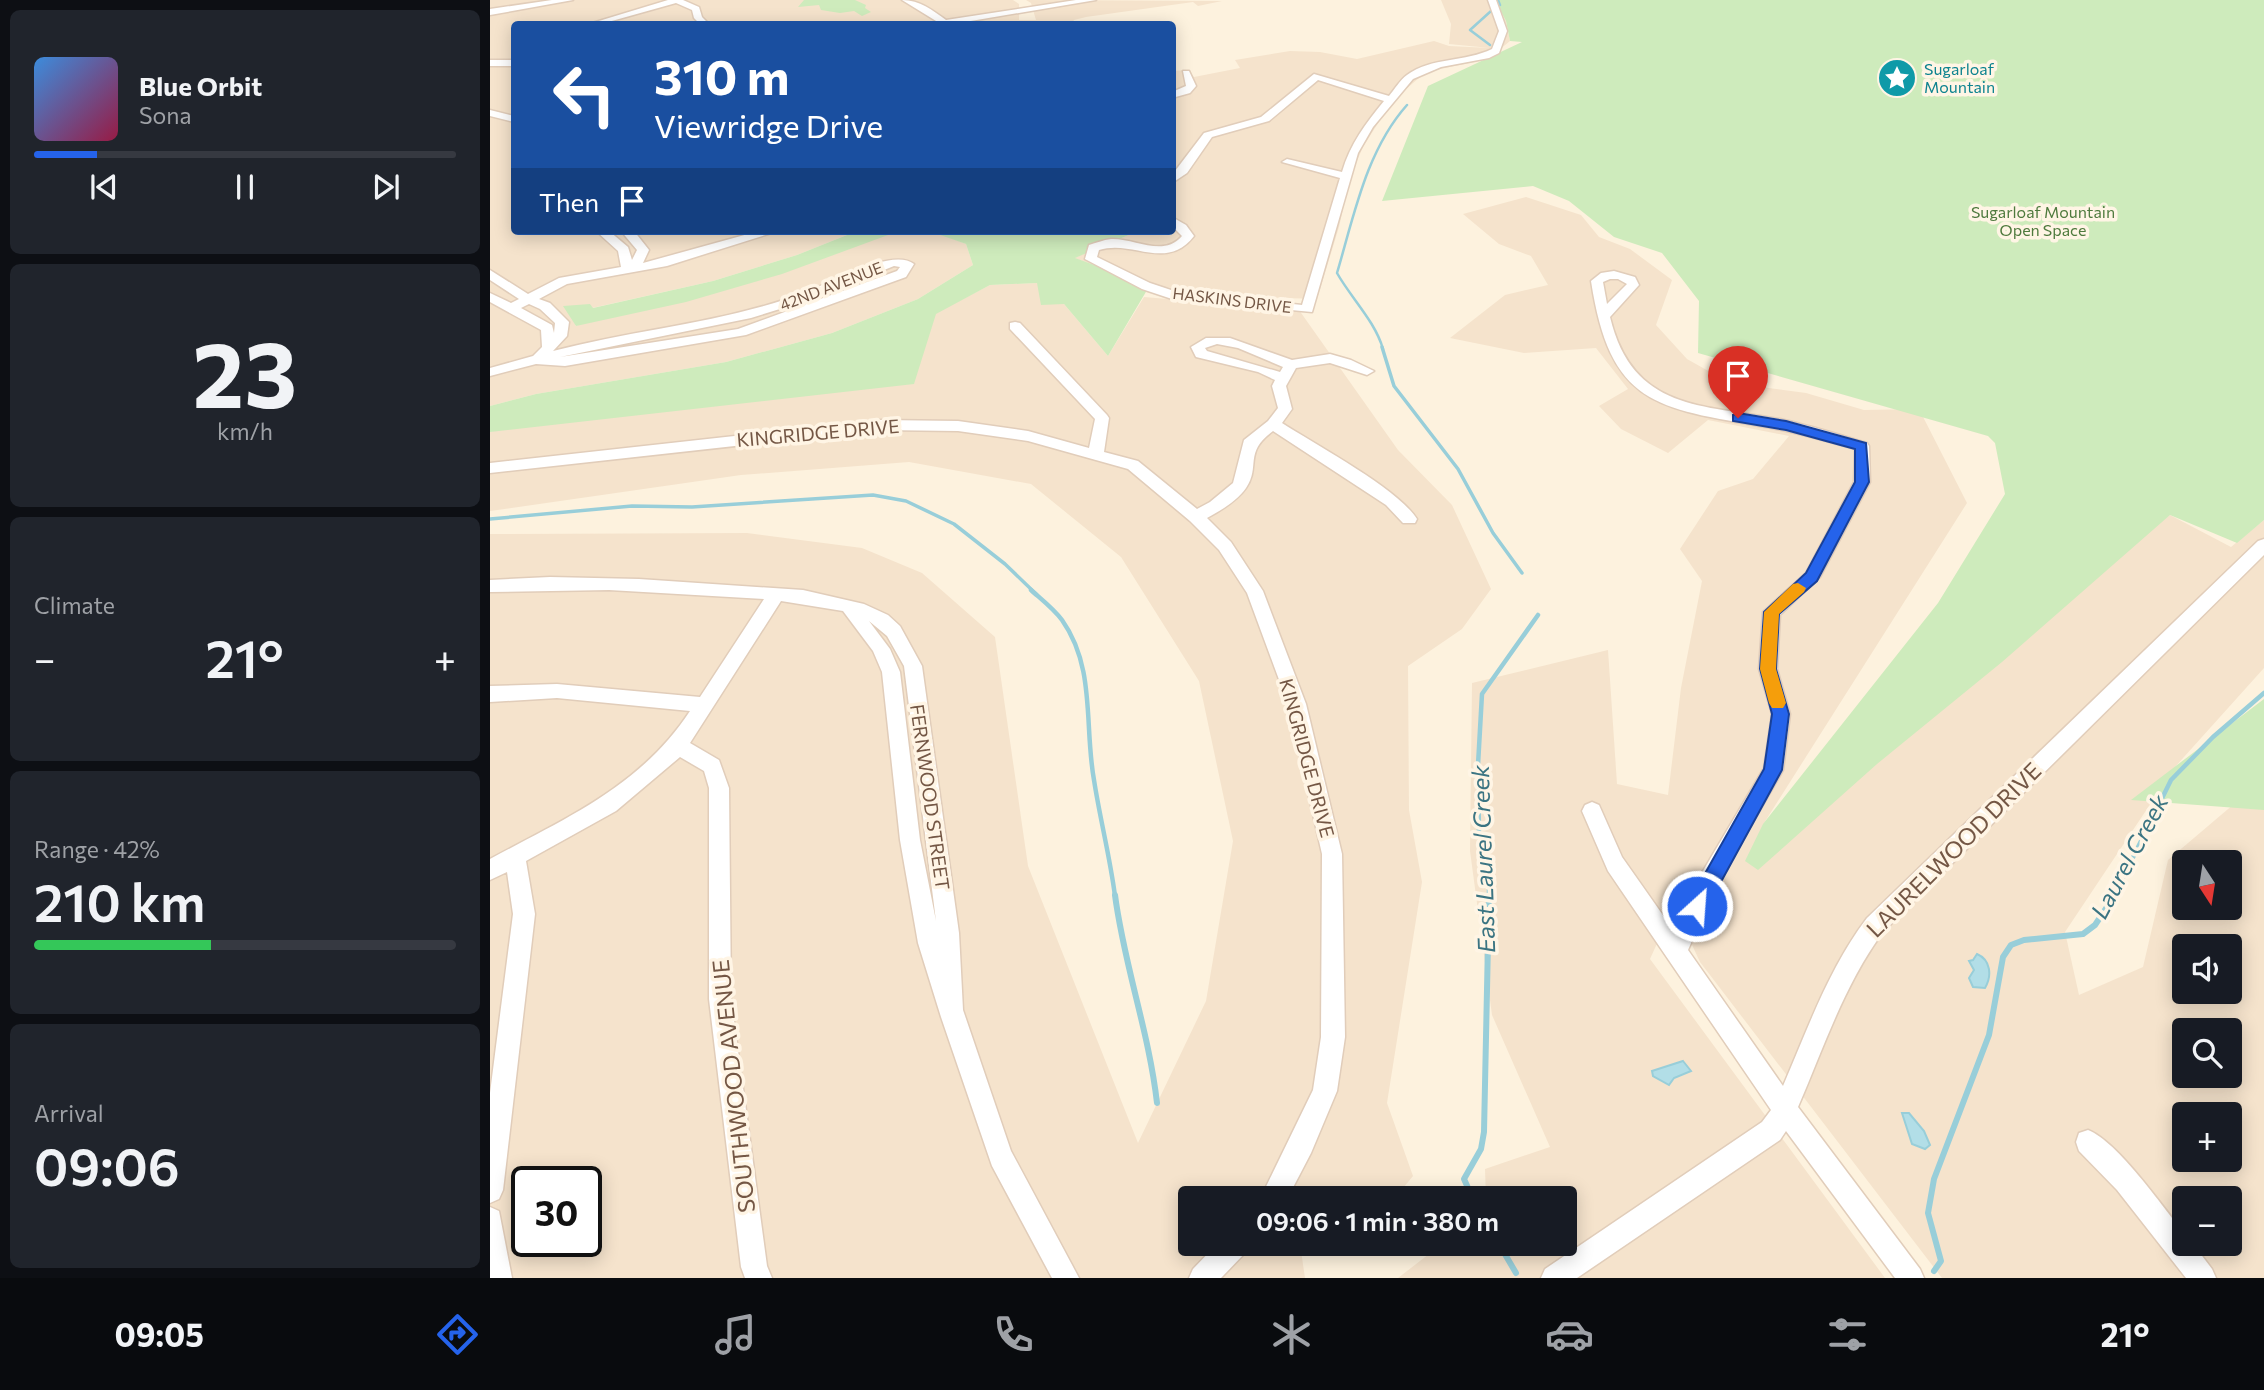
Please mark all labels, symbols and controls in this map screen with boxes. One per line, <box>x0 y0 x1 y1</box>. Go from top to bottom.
text: 310 m <box>654 45 789 105</box>
icon: left <box>539 49 630 140</box>
place icon: Sugarloaf Mountain <box>1876 57 1918 99</box>
place label: Sugarloaf Mountain <box>1924 59 1995 96</box>
text: Blue Orbit <box>139 70 262 101</box>
text: Sona <box>139 101 191 129</box>
text: Viewridge Drive <box>654 105 883 145</box>
icon: previous <box>85 168 123 206</box>
icon: pause <box>226 168 264 206</box>
icon: next <box>367 168 405 206</box>
icon: arrive <box>613 182 651 220</box>
text: Then <box>539 186 599 217</box>
park label: Sugarloaf Mountain Open Space <box>1971 202 2115 239</box>
street label: 42ND AVENUE <box>777 257 885 314</box>
street label: HASKINS DRIVE <box>1172 283 1293 316</box>
text: 23 <box>193 315 297 427</box>
pin <box>1708 346 1768 418</box>
icon: arrive <box>1719 357 1757 395</box>
street label: KINGRIDGE DRIVE <box>735 414 900 451</box>
text: km/h <box>217 417 273 445</box>
text: Climate <box>34 591 115 619</box>
text: 21° <box>205 625 284 689</box>
text: − <box>34 634 56 681</box>
text: + <box>434 634 456 681</box>
street label: KINGRIDGE DRIVE <box>1275 676 1340 840</box>
street label: FERNWOOD STREET <box>906 703 955 891</box>
street label: LAURELWOOD DRIVE <box>1860 756 2047 943</box>
water label: East Laurel Creek <box>1465 763 1500 954</box>
water label: Laurel Creek <box>2084 789 2174 923</box>
text: Range · 42% <box>34 835 160 863</box>
north arrow <box>2172 850 2242 920</box>
map controls <box>2172 850 2242 1256</box>
text: 210 km <box>34 869 205 933</box>
position arrow <box>1660 869 1734 943</box>
button: sound <box>2172 934 2242 1004</box>
street label: SOUTHWOOD AVENUE <box>706 958 760 1214</box>
button: search <box>2172 1018 2242 1088</box>
text: Arrival <box>34 1099 104 1127</box>
button: + <box>2172 1102 2242 1172</box>
text: 09:06 <box>34 1133 180 1197</box>
speed limit sign: 30 <box>511 1166 602 1257</box>
button: − <box>2172 1186 2242 1256</box>
text: 09:06 · 1 min · 380 m <box>1256 1205 1499 1236</box>
icon: directions <box>433 1310 482 1359</box>
icon: music <box>711 1310 760 1359</box>
icon: phone <box>989 1310 1038 1359</box>
icon: climate <box>1267 1310 1316 1359</box>
icon: car <box>1545 1310 1594 1359</box>
icon: filters <box>1823 1310 1872 1359</box>
text: 09:05 <box>114 1314 204 1354</box>
text: 21° <box>2100 1314 2149 1354</box>

